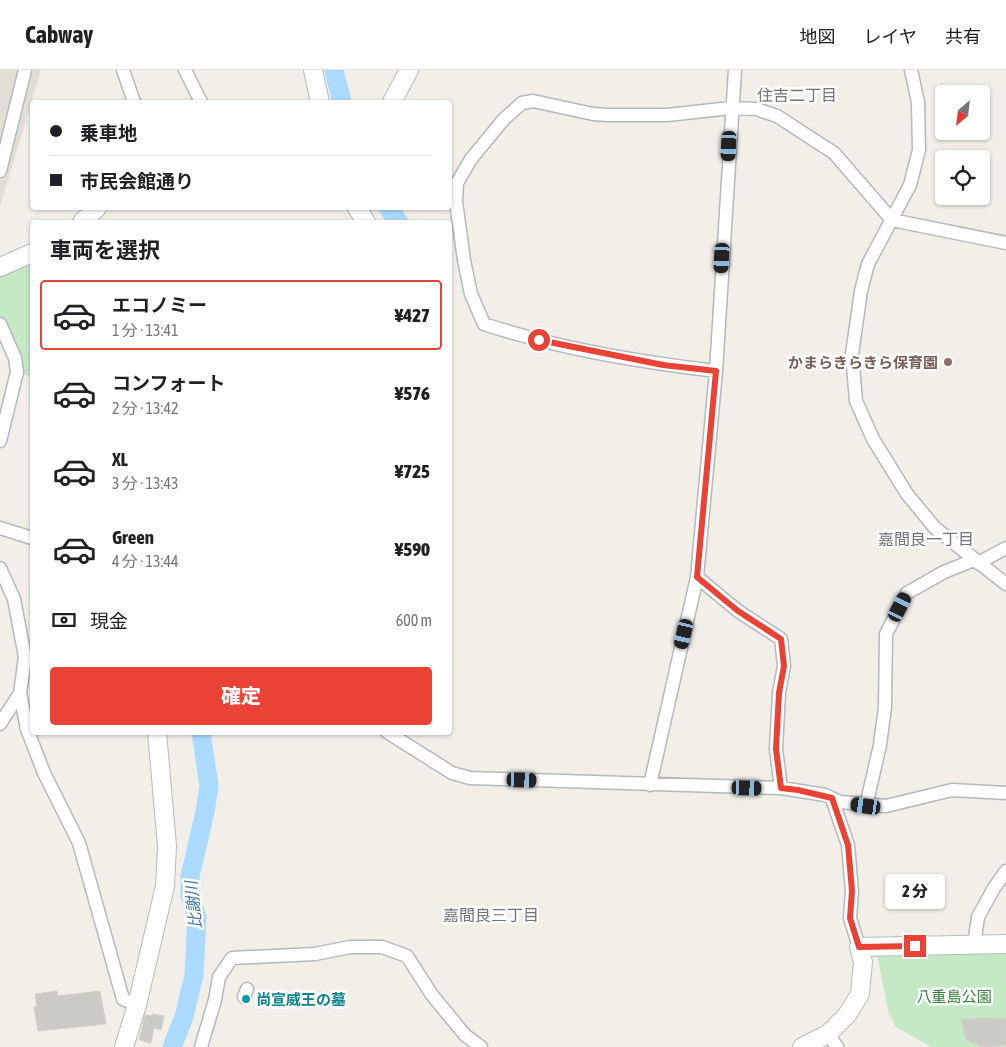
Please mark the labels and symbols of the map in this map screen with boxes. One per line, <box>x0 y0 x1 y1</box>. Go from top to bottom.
north arrow <box>935 85 990 140</box>
district label: 住吉二丁目 <box>757 86 837 104</box>
car <box>720 131 737 161</box>
car <box>713 243 730 273</box>
route start <box>528 329 550 351</box>
place label: かまらきらきら保育園 <box>788 354 938 371</box>
marker: かまらきらきら保育園 <box>942 356 954 368</box>
district label: 嘉間良一丁目 <box>878 530 974 548</box>
car <box>886 590 913 624</box>
car <box>673 618 694 650</box>
car <box>506 772 537 788</box>
car <box>731 780 762 796</box>
car <box>850 796 881 816</box>
callout: 2 分 <box>885 874 945 908</box>
water label: 比謝川 <box>181 878 204 930</box>
district label: 嘉間良三丁目 <box>443 906 539 924</box>
route end <box>904 935 926 957</box>
park label: 八重島公園 <box>916 988 992 1005</box>
place label: 尚宣威王の墓 <box>256 991 346 1008</box>
marker: 尚宣威王の墓 <box>240 993 252 1005</box>

